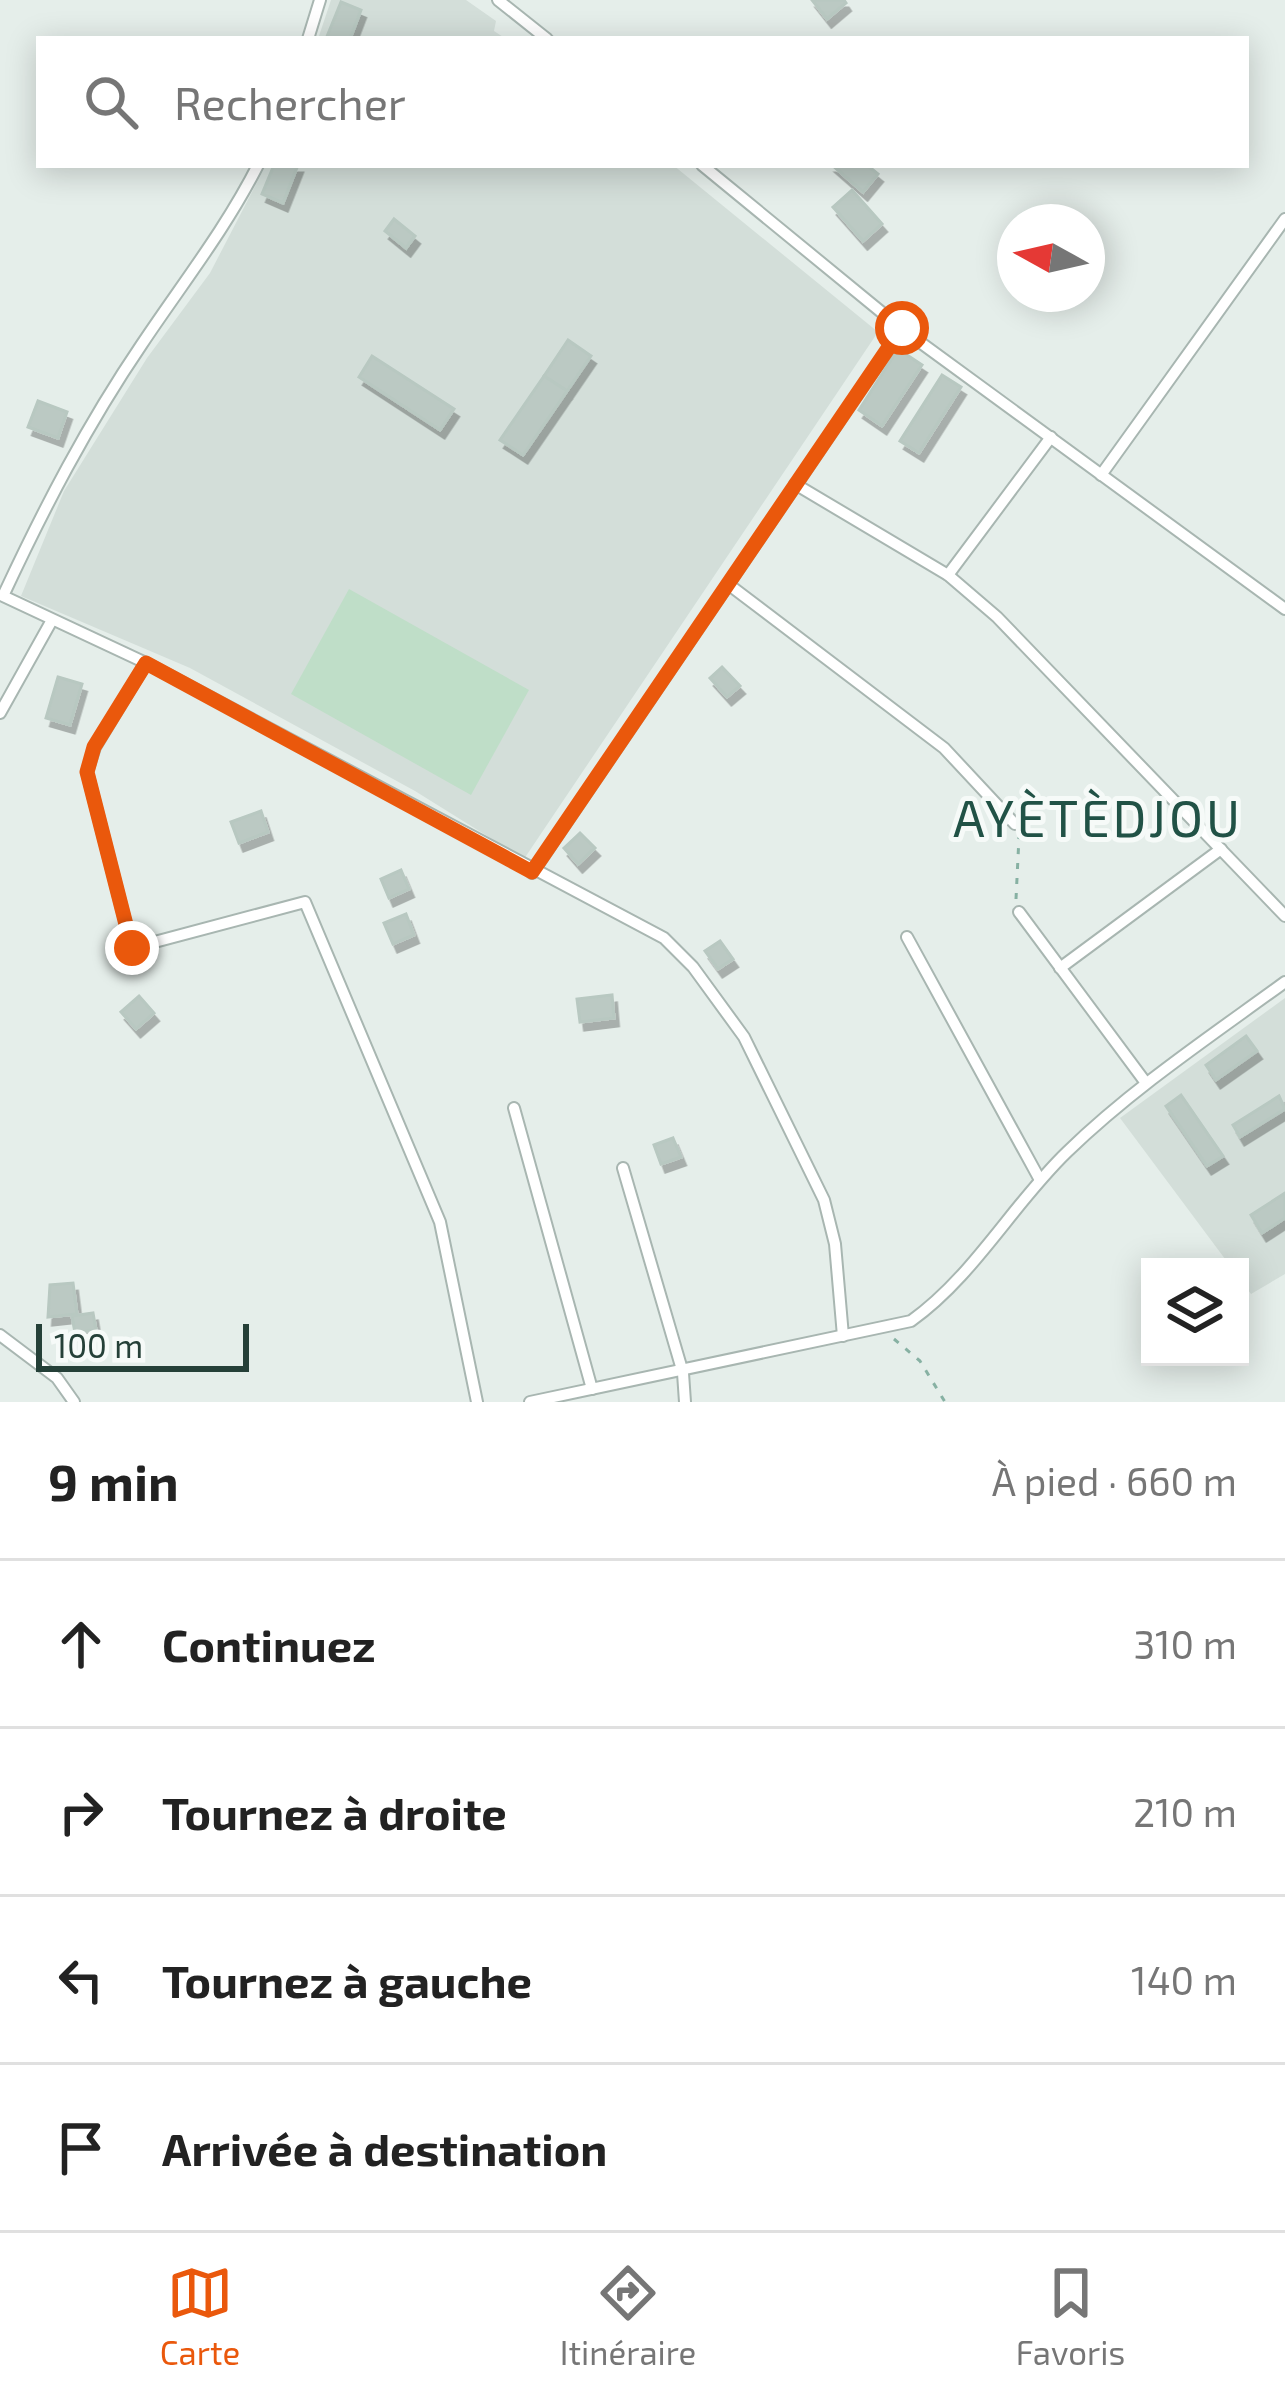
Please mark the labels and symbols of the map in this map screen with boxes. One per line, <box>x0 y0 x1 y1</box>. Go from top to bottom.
north arrow <box>997 204 1105 312</box>
route start <box>875 301 929 355</box>
district label: AYÈTÈDJOU <box>953 786 1243 847</box>
route end <box>105 921 159 975</box>
scale bar <box>36 1318 249 1371</box>

